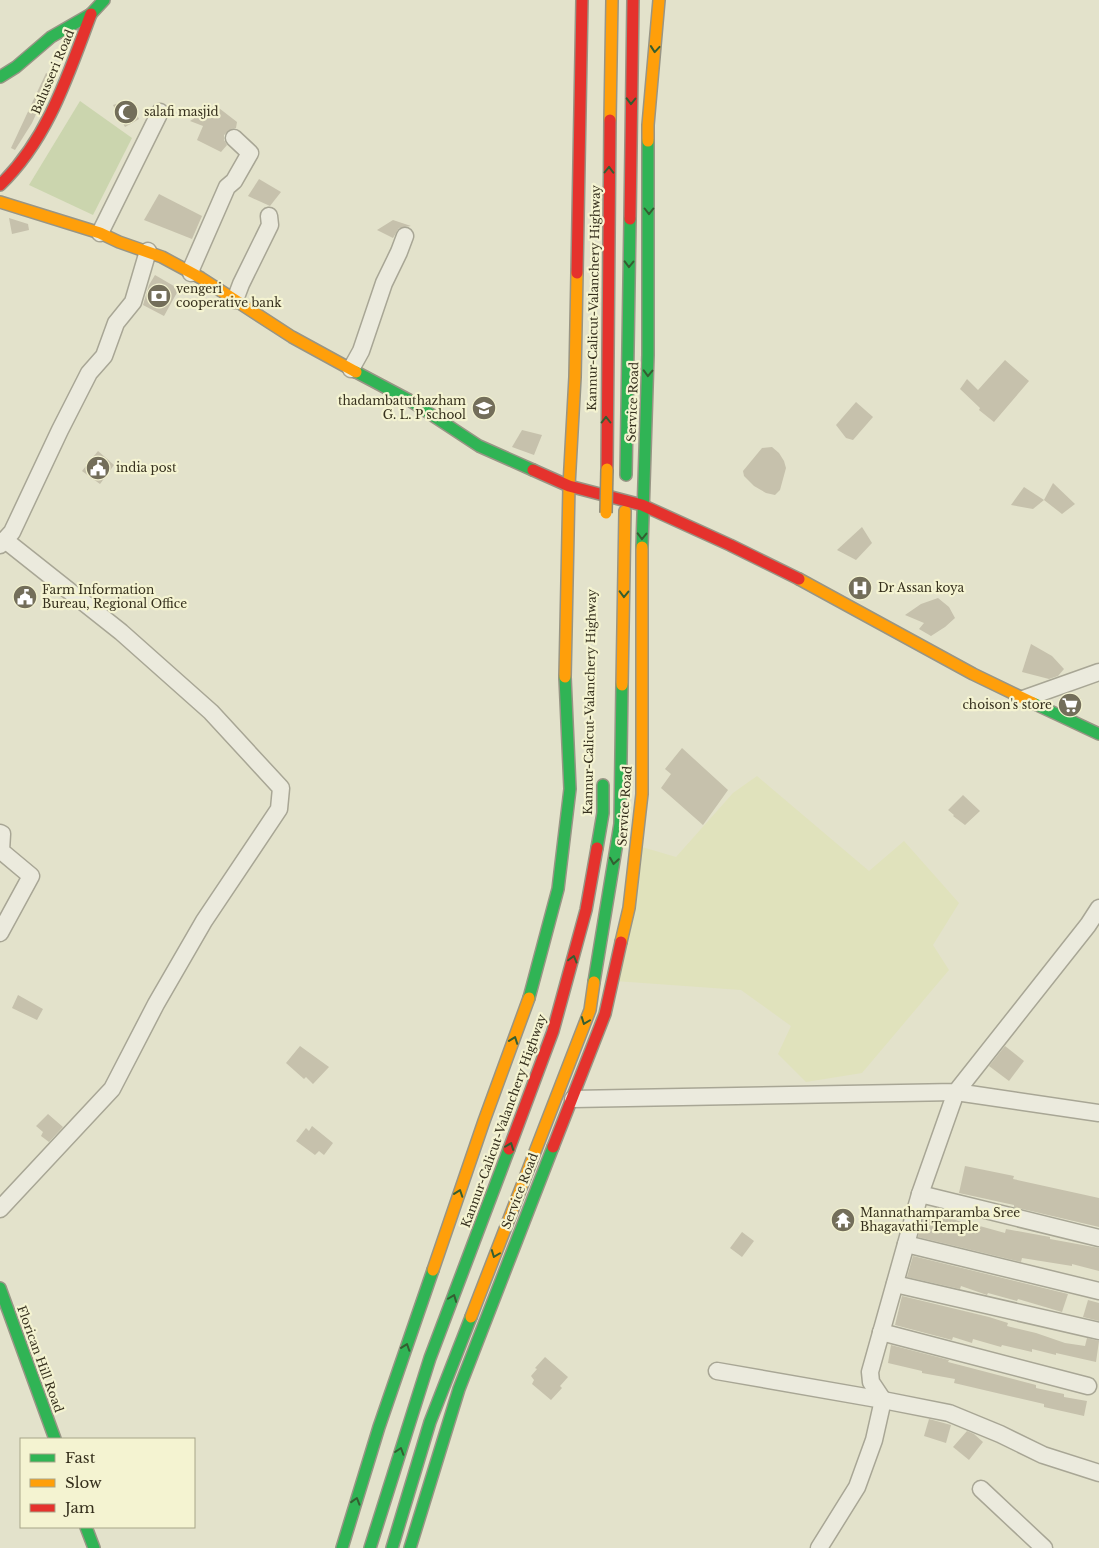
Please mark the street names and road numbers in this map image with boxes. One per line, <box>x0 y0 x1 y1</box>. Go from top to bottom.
street label: Balusseri Road <box>28 27 77 117</box>
street label: Kannur-Calicut-Valanchery Highway <box>584 185 603 411</box>
street label: Service Road <box>624 362 641 442</box>
street label: Kannur-Calicut-Valanchery Highway <box>580 589 599 815</box>
street label: Service Road <box>614 765 635 847</box>
street label: Kannur-Calicut-Valanchery Highway <box>458 1012 549 1230</box>
street label: Service Road <box>498 1151 541 1231</box>
street label: Florican Hill Road <box>14 1303 67 1414</box>

